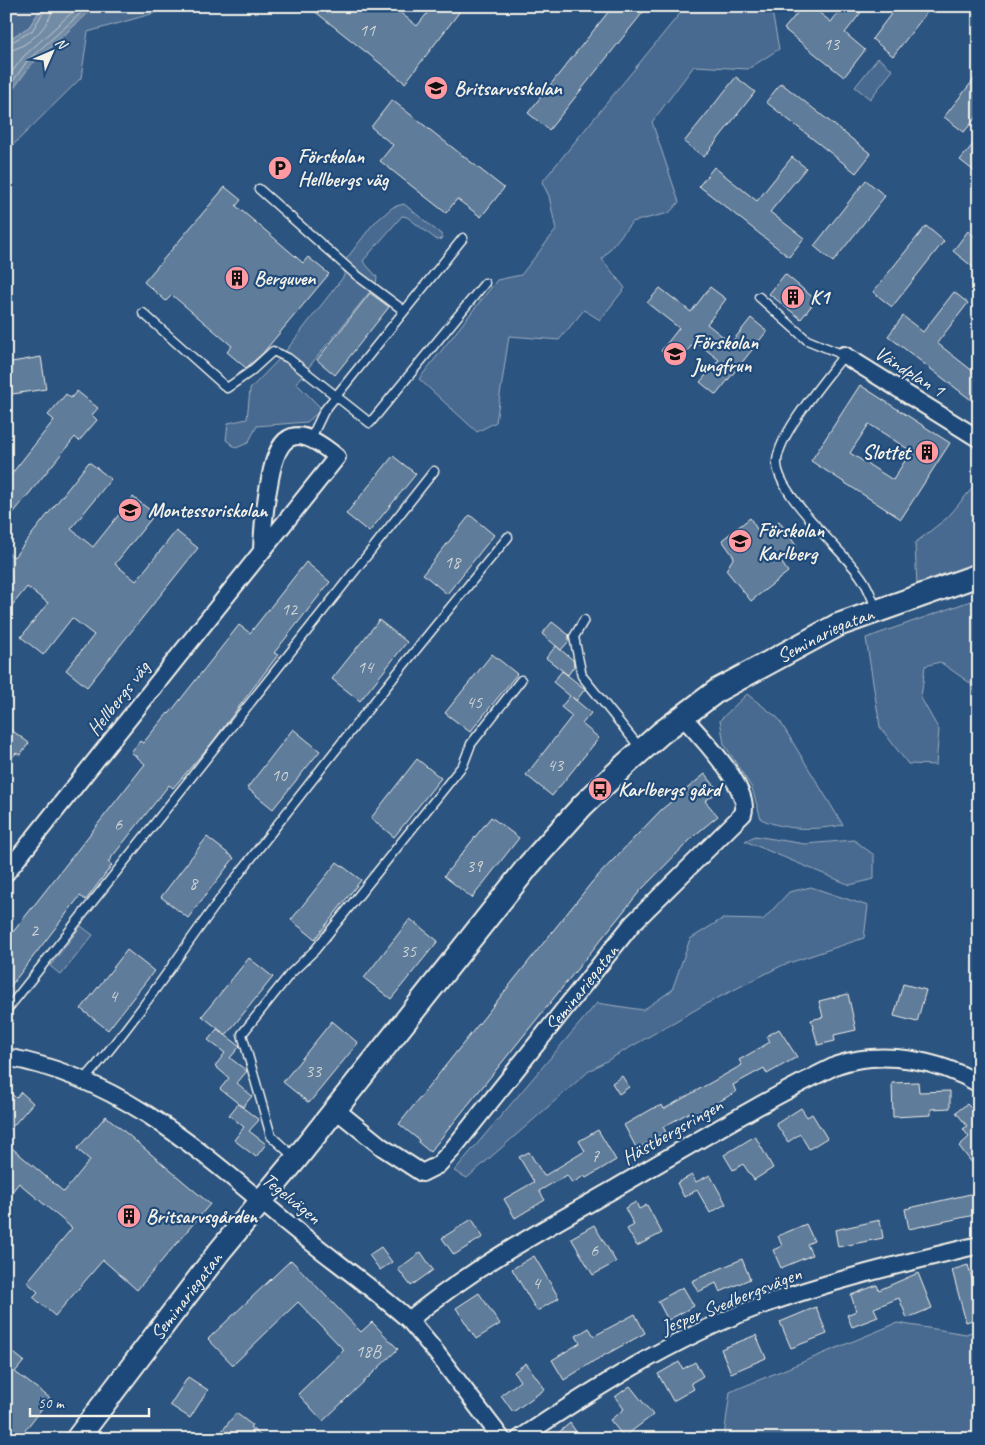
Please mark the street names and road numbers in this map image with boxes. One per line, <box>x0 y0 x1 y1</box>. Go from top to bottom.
street label: Vändplan 1 <box>870 340 950 403</box>
street label: Seminariegatan <box>772 601 878 669</box>
street label: Hellbergs väg <box>81 655 156 741</box>
street label: Seminariegatan <box>539 938 625 1037</box>
street label: Hästbergsringen <box>617 1092 728 1170</box>
street label: Tegelvägen <box>257 1167 327 1230</box>
street label: Seminariegatan <box>145 1246 229 1345</box>
street label: Jesper Svedbergsvägen <box>656 1261 806 1340</box>

